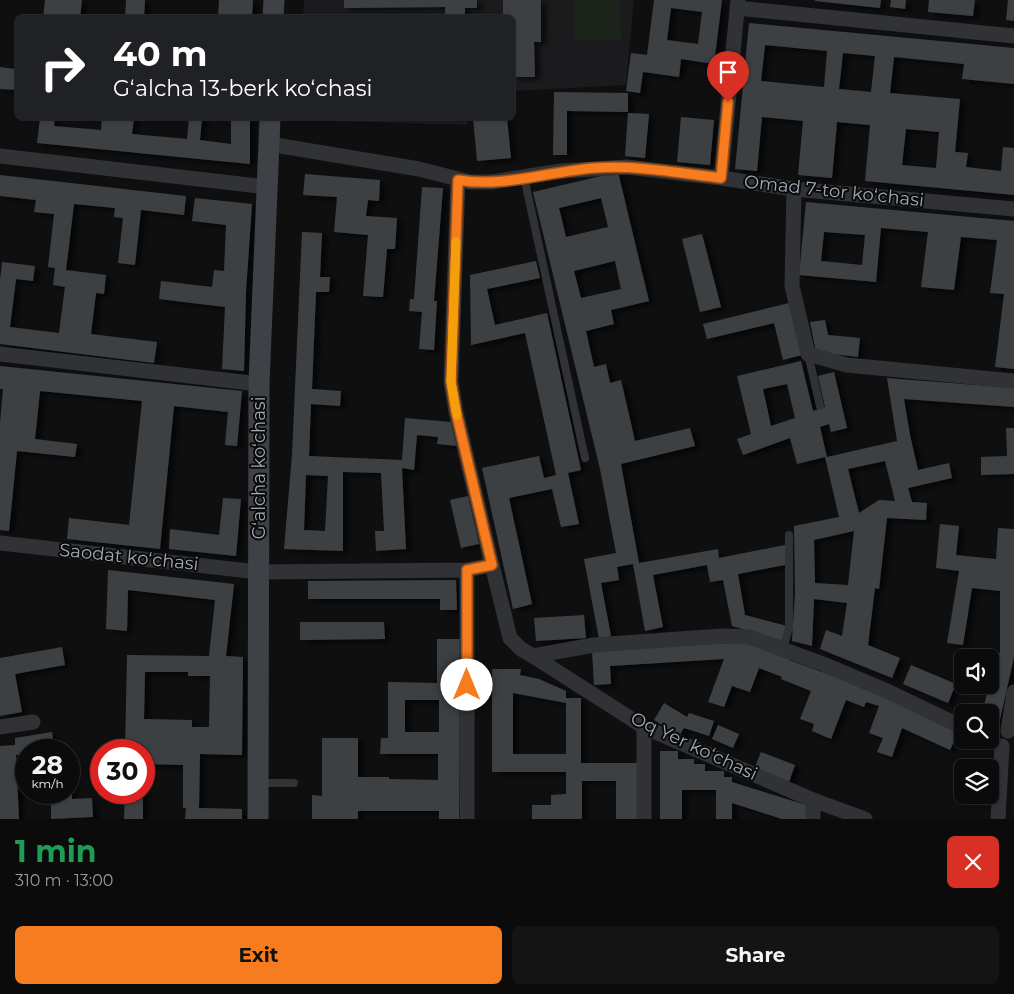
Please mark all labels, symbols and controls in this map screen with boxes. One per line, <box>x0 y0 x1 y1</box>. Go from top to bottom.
text: 40 m <box>113 32 208 75</box>
icon: right <box>30 35 95 100</box>
pin <box>707 51 749 102</box>
icon: arrive <box>714 58 742 86</box>
text: Gʻalcha 13-berk koʻchasi <box>113 75 372 102</box>
street label: Omad 7-tor koʻchasi <box>743 171 925 211</box>
street label: Gʻalcha koʻchasi <box>248 397 270 540</box>
street label: Saodat koʻchasi <box>58 539 200 575</box>
map controls <box>954 649 999 804</box>
button: sound <box>954 649 999 694</box>
position arrow <box>440 658 492 710</box>
button: search <box>954 704 999 749</box>
street label: Oq Yer koʻchasi <box>627 707 761 785</box>
speed limit sign: 30 <box>90 739 155 804</box>
text: 28 <box>32 750 63 780</box>
button: layers <box>954 759 999 804</box>
text: km/h <box>31 776 64 791</box>
text: 1 min <box>15 833 96 870</box>
button: close <box>947 836 999 888</box>
text: 310 m · 13:00 <box>15 871 113 890</box>
button: Exit <box>15 926 502 984</box>
button: Share <box>512 926 999 984</box>

